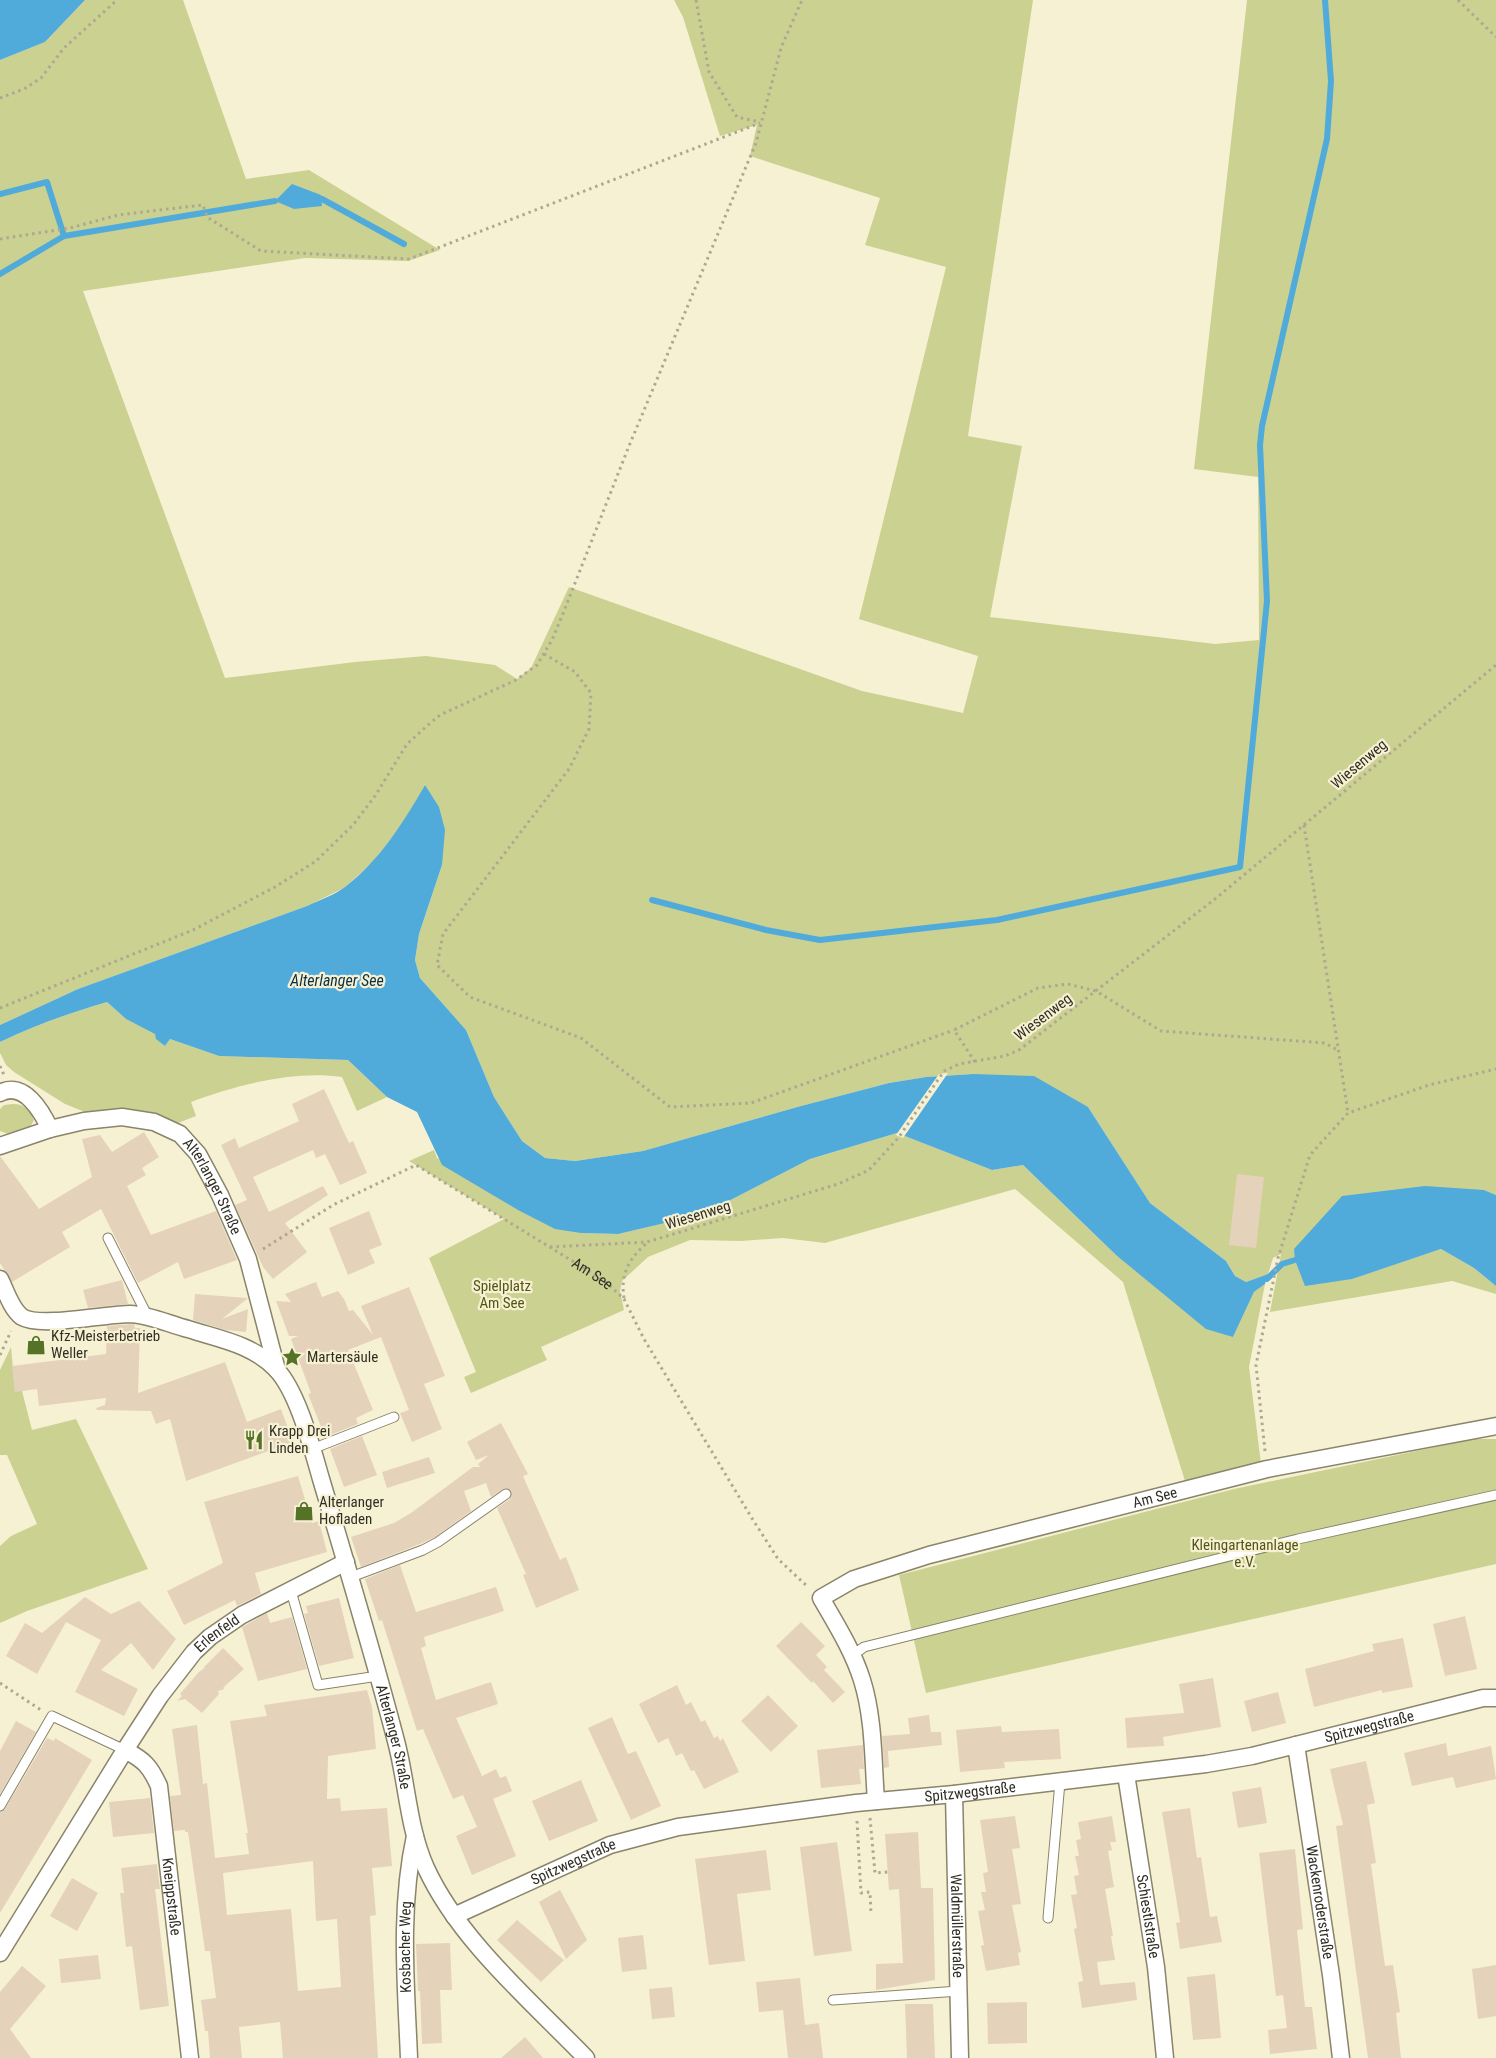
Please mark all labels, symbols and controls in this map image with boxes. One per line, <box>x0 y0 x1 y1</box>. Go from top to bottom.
street label: Wiesenweg <box>1327 736 1391 792</box>
water label: Alterlanger See <box>289 971 384 990</box>
street label: Wiesenweg <box>1011 990 1075 1044</box>
street label: Alterlanger Straße <box>179 1134 245 1237</box>
street label: Wiesenweg <box>663 1197 733 1233</box>
street label: Am See <box>569 1254 617 1293</box>
park label: Spielplatz Am See <box>473 1277 531 1312</box>
place label: Kfz-Meisterbetrieb Weller <box>51 1327 160 1362</box>
shop icon: Kfz-Meisterbetrieb Weller <box>25 1334 47 1356</box>
place icon: Martersäule <box>281 1346 303 1368</box>
place label: Martersäule <box>307 1348 378 1366</box>
place label: Krapp Drei Linden <box>269 1422 330 1457</box>
restaurant icon: Krapp Drei Linden <box>243 1429 265 1451</box>
street label: Am See <box>1131 1483 1179 1512</box>
place label: Alterlanger Hofladen <box>319 1493 384 1528</box>
shop icon: Alterlanger Hofladen <box>293 1500 315 1522</box>
park label: Kleingartenanlage e.V. <box>1191 1536 1299 1571</box>
street label: Erlenfeld <box>190 1610 243 1656</box>
street label: Alterlanger Straße <box>372 1683 415 1791</box>
street label: Spitzwegstraße <box>1323 1707 1416 1746</box>
street label: Spitzwegstraße <box>924 1778 1017 1806</box>
street label: Spitzwegstraße <box>528 1835 617 1889</box>
street label: Wackenroderstraße <box>1302 1844 1337 1960</box>
street label: Kneippstraße <box>158 1857 185 1936</box>
street label: Schiestlstraße <box>1133 1873 1164 1960</box>
street label: Waldmüllerstraße <box>947 1874 967 1978</box>
street label: Kosbacher Weg <box>396 1901 415 1993</box>

